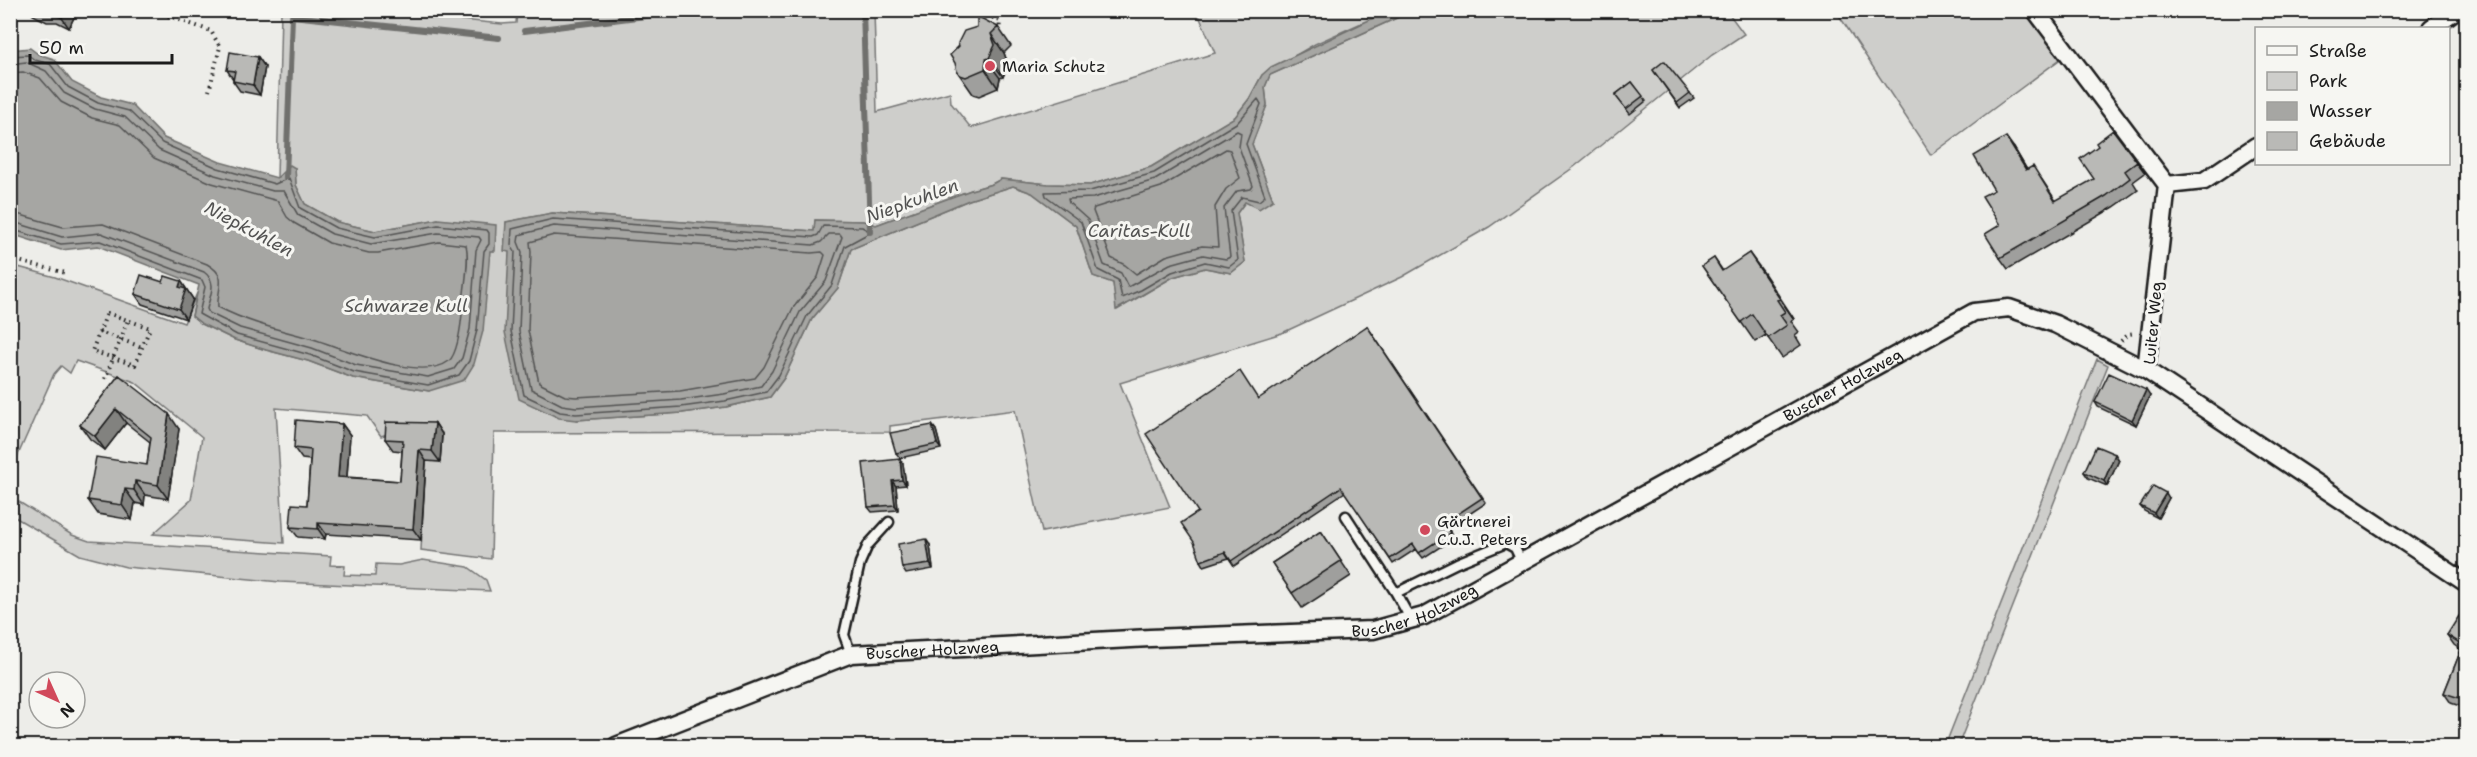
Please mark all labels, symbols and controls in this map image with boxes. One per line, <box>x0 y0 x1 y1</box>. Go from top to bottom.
scale bar <box>30 27 172 65</box>
legend <box>2255 27 2450 165</box>
text: 50 m <box>39 36 84 60</box>
text: Straße <box>2309 39 2367 63</box>
place label: Maria Schutz <box>1002 56 1106 77</box>
marker: Maria Schutz <box>983 59 997 73</box>
text: Park <box>2309 69 2348 93</box>
text: Wasser <box>2309 99 2372 123</box>
text: Gebäude <box>2309 129 2386 153</box>
water label: Niepkuhlen <box>862 173 962 229</box>
water label: Niepkuhlen <box>201 196 297 262</box>
water label: Caritas-Kull <box>1088 219 1190 243</box>
street label: Luiter Weg <box>2139 280 2167 365</box>
water label: Schwarze Kull <box>344 294 468 318</box>
street label: Buscher Holzweg <box>1779 343 1906 426</box>
place label: Gärtnerei C.u.J. Peters <box>1437 511 1528 550</box>
marker: Gärtnerei C.u.J. Peters <box>1418 523 1432 537</box>
street label: Buscher Holzweg <box>1351 578 1481 641</box>
street label: Buscher Holzweg <box>865 636 1000 664</box>
north arrow <box>27 670 87 730</box>
text: N <box>55 698 79 722</box>

